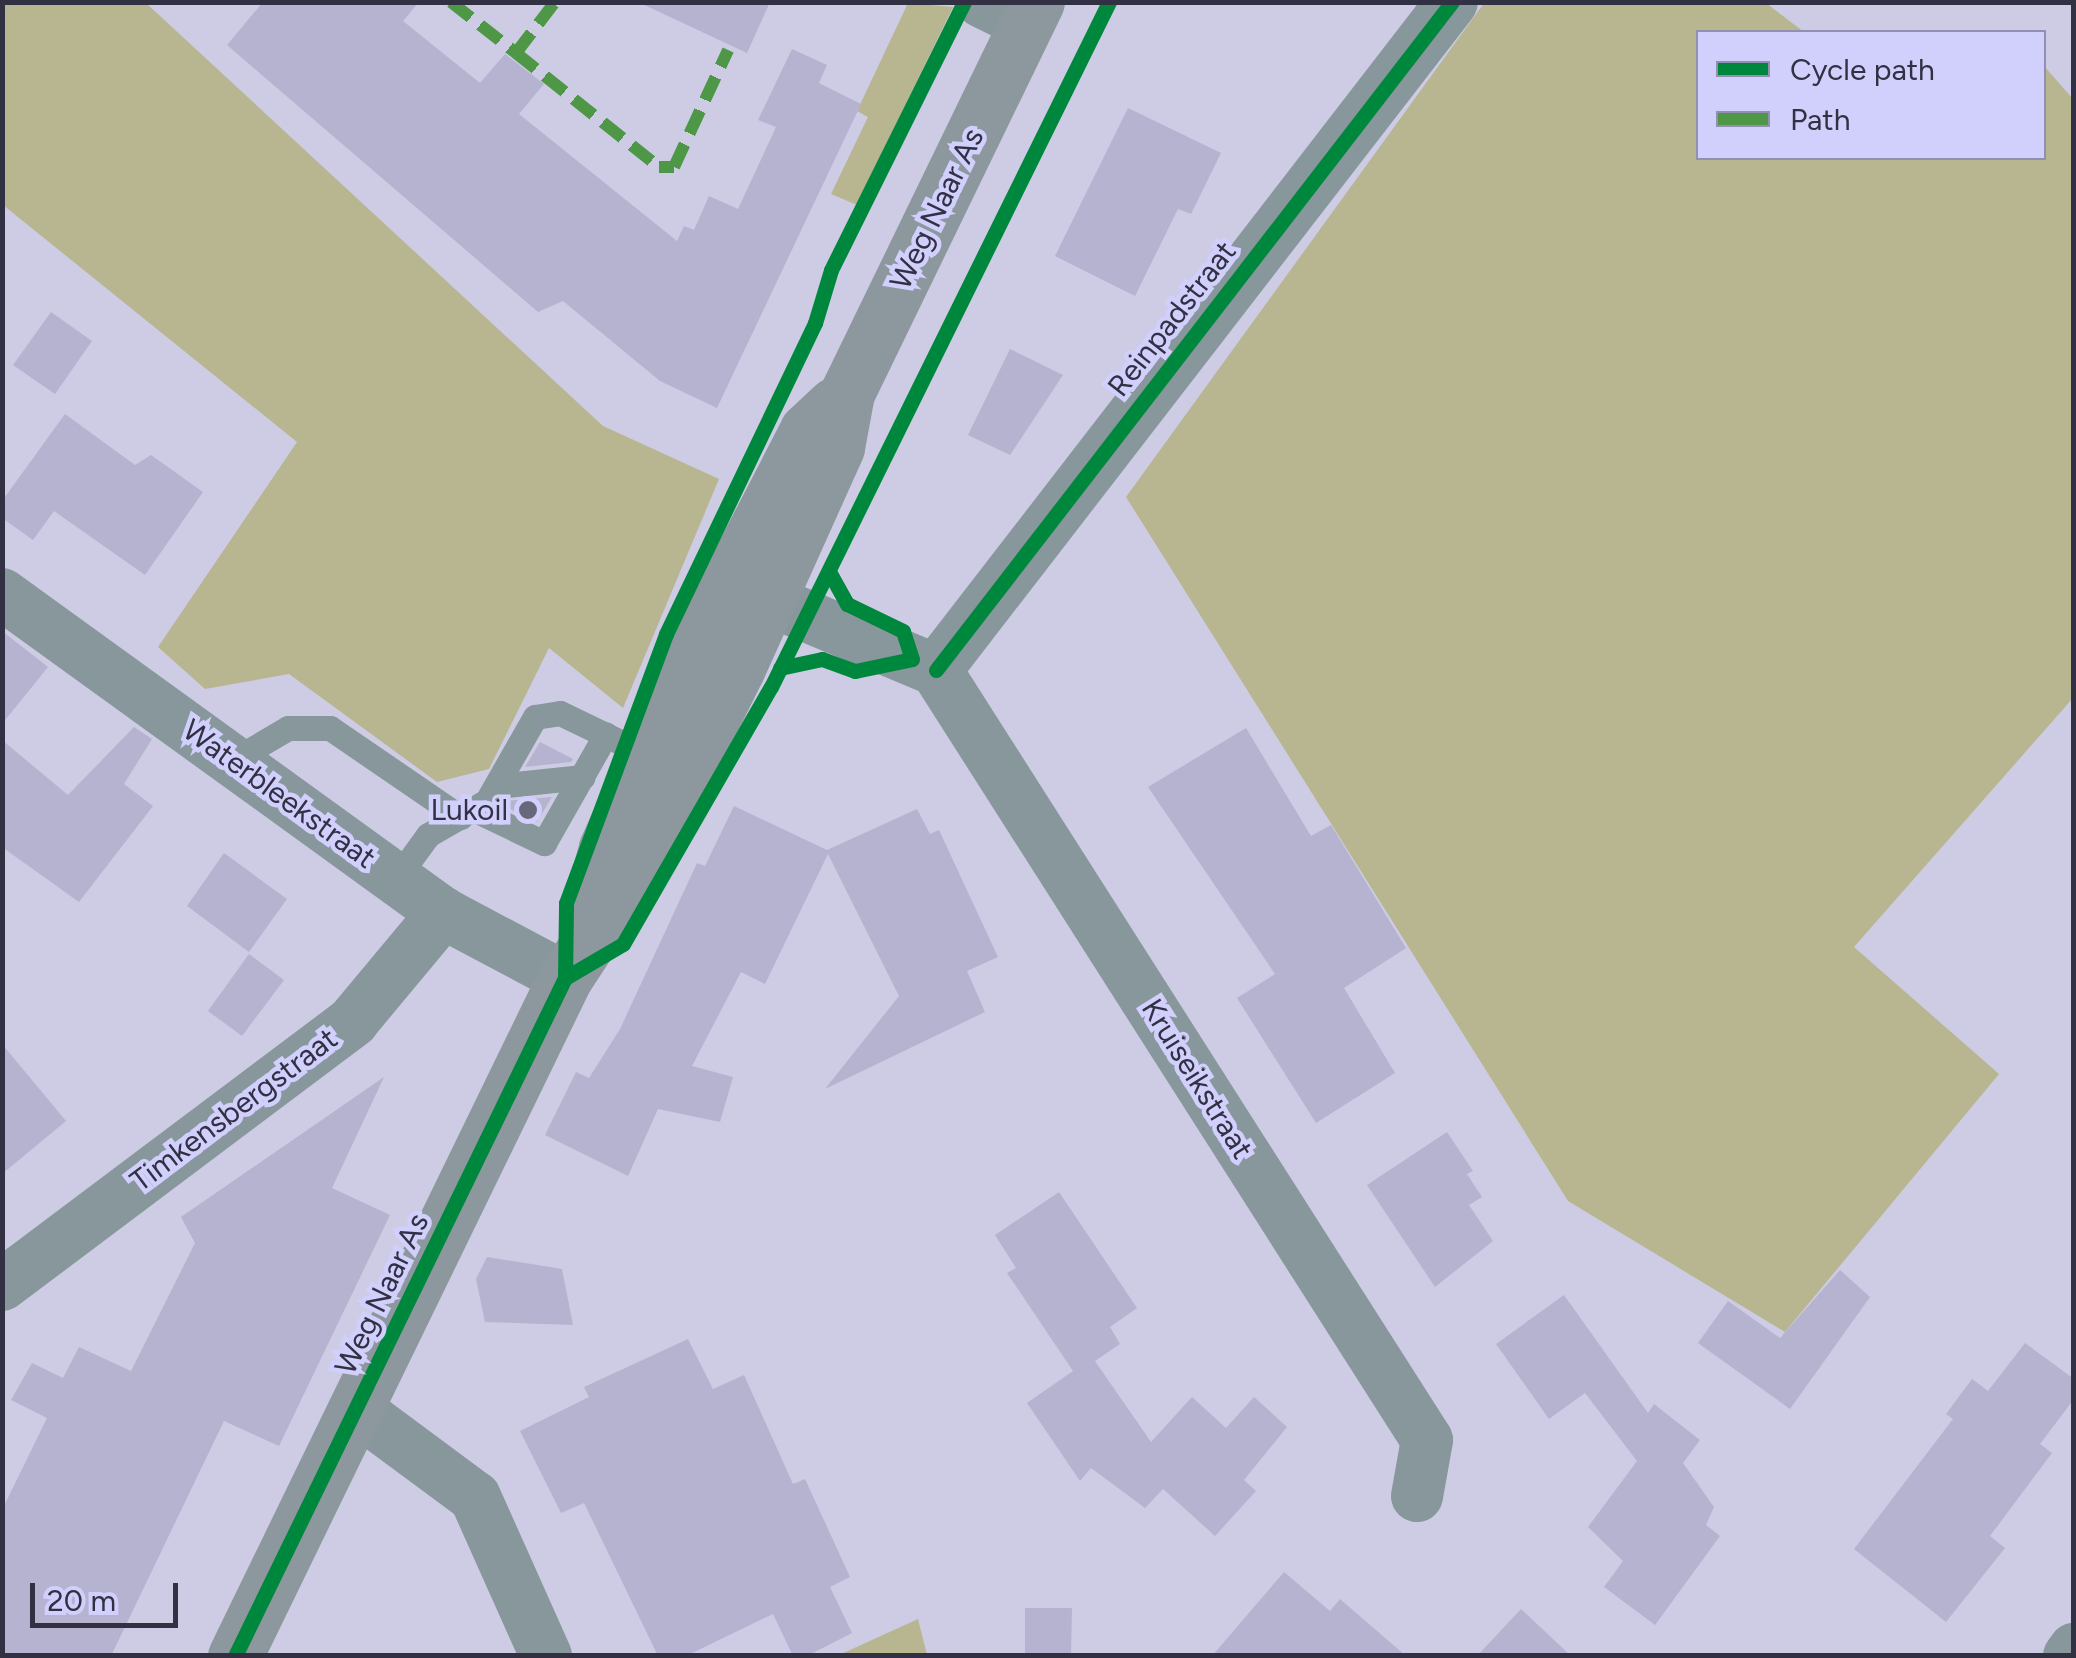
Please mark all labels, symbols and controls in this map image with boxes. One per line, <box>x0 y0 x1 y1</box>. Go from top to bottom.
legend <box>1696 30 2046 160</box>
text: Cycle path <box>1790 51 1935 88</box>
text: Path <box>1790 101 1850 138</box>
street label: Weg Naar As <box>883 123 991 295</box>
street label: Reinpadstraat <box>1100 234 1244 404</box>
street label: Waterbleekstraat <box>176 712 382 876</box>
place label: Lukoil <box>430 792 508 828</box>
marker: Lukoil <box>517 799 539 821</box>
street label: Kruiseikstraat <box>1134 993 1260 1165</box>
street label: Timkensbergstraat <box>124 1021 344 1199</box>
street label: Weg Naar As <box>328 1208 436 1380</box>
scale bar <box>35 1563 182 1625</box>
text: 20 m <box>47 1582 116 1619</box>

